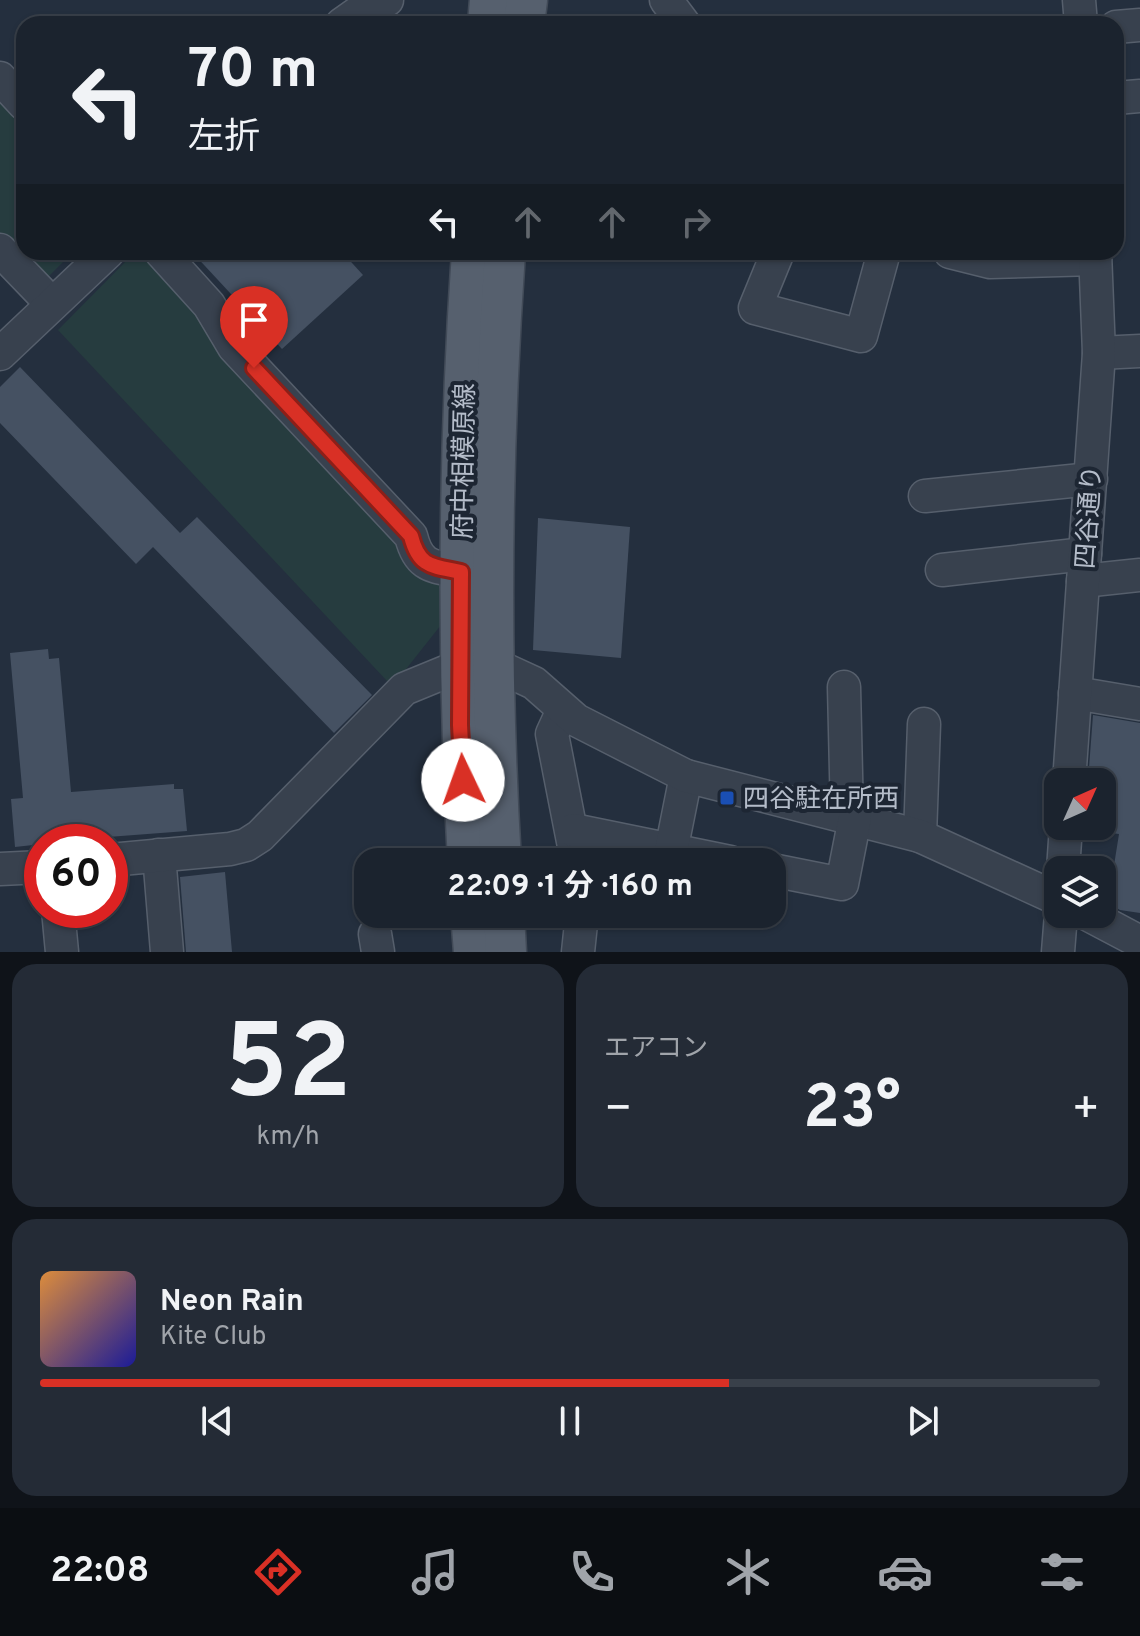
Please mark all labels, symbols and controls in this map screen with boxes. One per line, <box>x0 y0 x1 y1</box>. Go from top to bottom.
text: 70 m <box>188 37 318 107</box>
icon: left <box>56 48 160 152</box>
text: 左折 <box>188 116 260 162</box>
icon: left <box>422 200 466 244</box>
icon: ahead <box>506 200 550 244</box>
icon: ahead <box>590 200 634 244</box>
icon: right <box>674 200 718 244</box>
pin <box>220 286 288 368</box>
icon: arrive <box>232 298 276 342</box>
street label: 府中相模原線 <box>448 383 483 539</box>
street label: 四谷通り <box>1070 464 1111 570</box>
position arrow <box>421 738 505 822</box>
north arrow <box>1044 768 1116 840</box>
map controls <box>1044 768 1116 928</box>
place label: 四谷駐在所西 <box>743 784 899 817</box>
marker: 四谷駐在所西 <box>718 789 736 807</box>
speed limit sign: 60 <box>24 824 128 928</box>
button: layers <box>1044 856 1116 928</box>
text: 22:09 · 1 分 · 160 m <box>447 869 693 906</box>
text: 52 <box>224 1003 352 1135</box>
text: エアコン <box>604 1033 708 1066</box>
text: 23° <box>803 1073 901 1149</box>
text: − <box>604 1083 632 1139</box>
text: + <box>1072 1083 1100 1139</box>
text: km/h <box>256 1121 320 1154</box>
text: Neon Rain <box>160 1284 304 1321</box>
text: Kite Club <box>160 1321 266 1354</box>
icon: previous <box>195 1399 239 1443</box>
icon: pause <box>548 1399 592 1443</box>
icon: next <box>901 1399 945 1443</box>
icon: directions <box>250 1544 306 1600</box>
icon: music <box>407 1544 463 1600</box>
icon: phone <box>564 1544 620 1600</box>
icon: climate <box>720 1544 776 1600</box>
icon: car <box>877 1544 933 1600</box>
icon: filters <box>1034 1544 1090 1600</box>
text: 22:08 <box>50 1549 149 1595</box>

